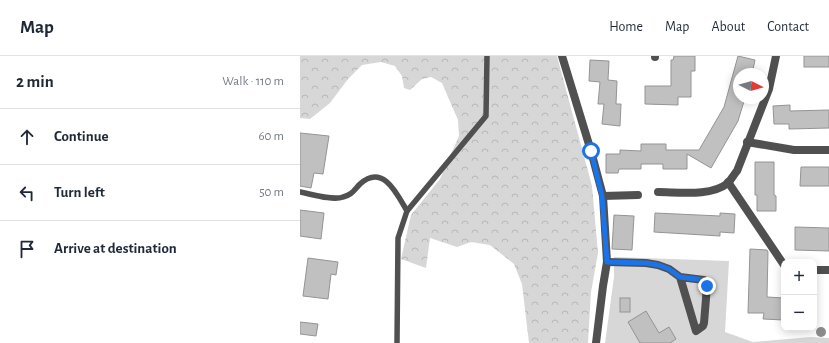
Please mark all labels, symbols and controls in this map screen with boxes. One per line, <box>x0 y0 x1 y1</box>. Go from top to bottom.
text: Map <box>20 18 54 37</box>
text: Home <box>609 20 643 34</box>
text: Map <box>665 20 689 34</box>
text: About <box>711 20 745 34</box>
text: Contact <box>767 20 809 34</box>
north arrow <box>733 68 769 104</box>
text: 2 min <box>16 73 54 90</box>
text: Walk · 110 m <box>222 75 284 88</box>
icon: ahead <box>16 126 38 148</box>
text: Continue <box>54 129 109 144</box>
text: 60 m <box>258 130 284 143</box>
route start <box>582 142 600 160</box>
icon: left <box>16 182 38 204</box>
text: Turn left <box>54 185 105 200</box>
text: 50 m <box>259 186 284 199</box>
icon: arrive <box>16 238 38 260</box>
text: Arrive at destination <box>54 241 177 256</box>
map controls <box>781 259 817 331</box>
button: + <box>781 259 817 295</box>
route end <box>698 277 716 295</box>
button: − <box>781 295 817 331</box>

